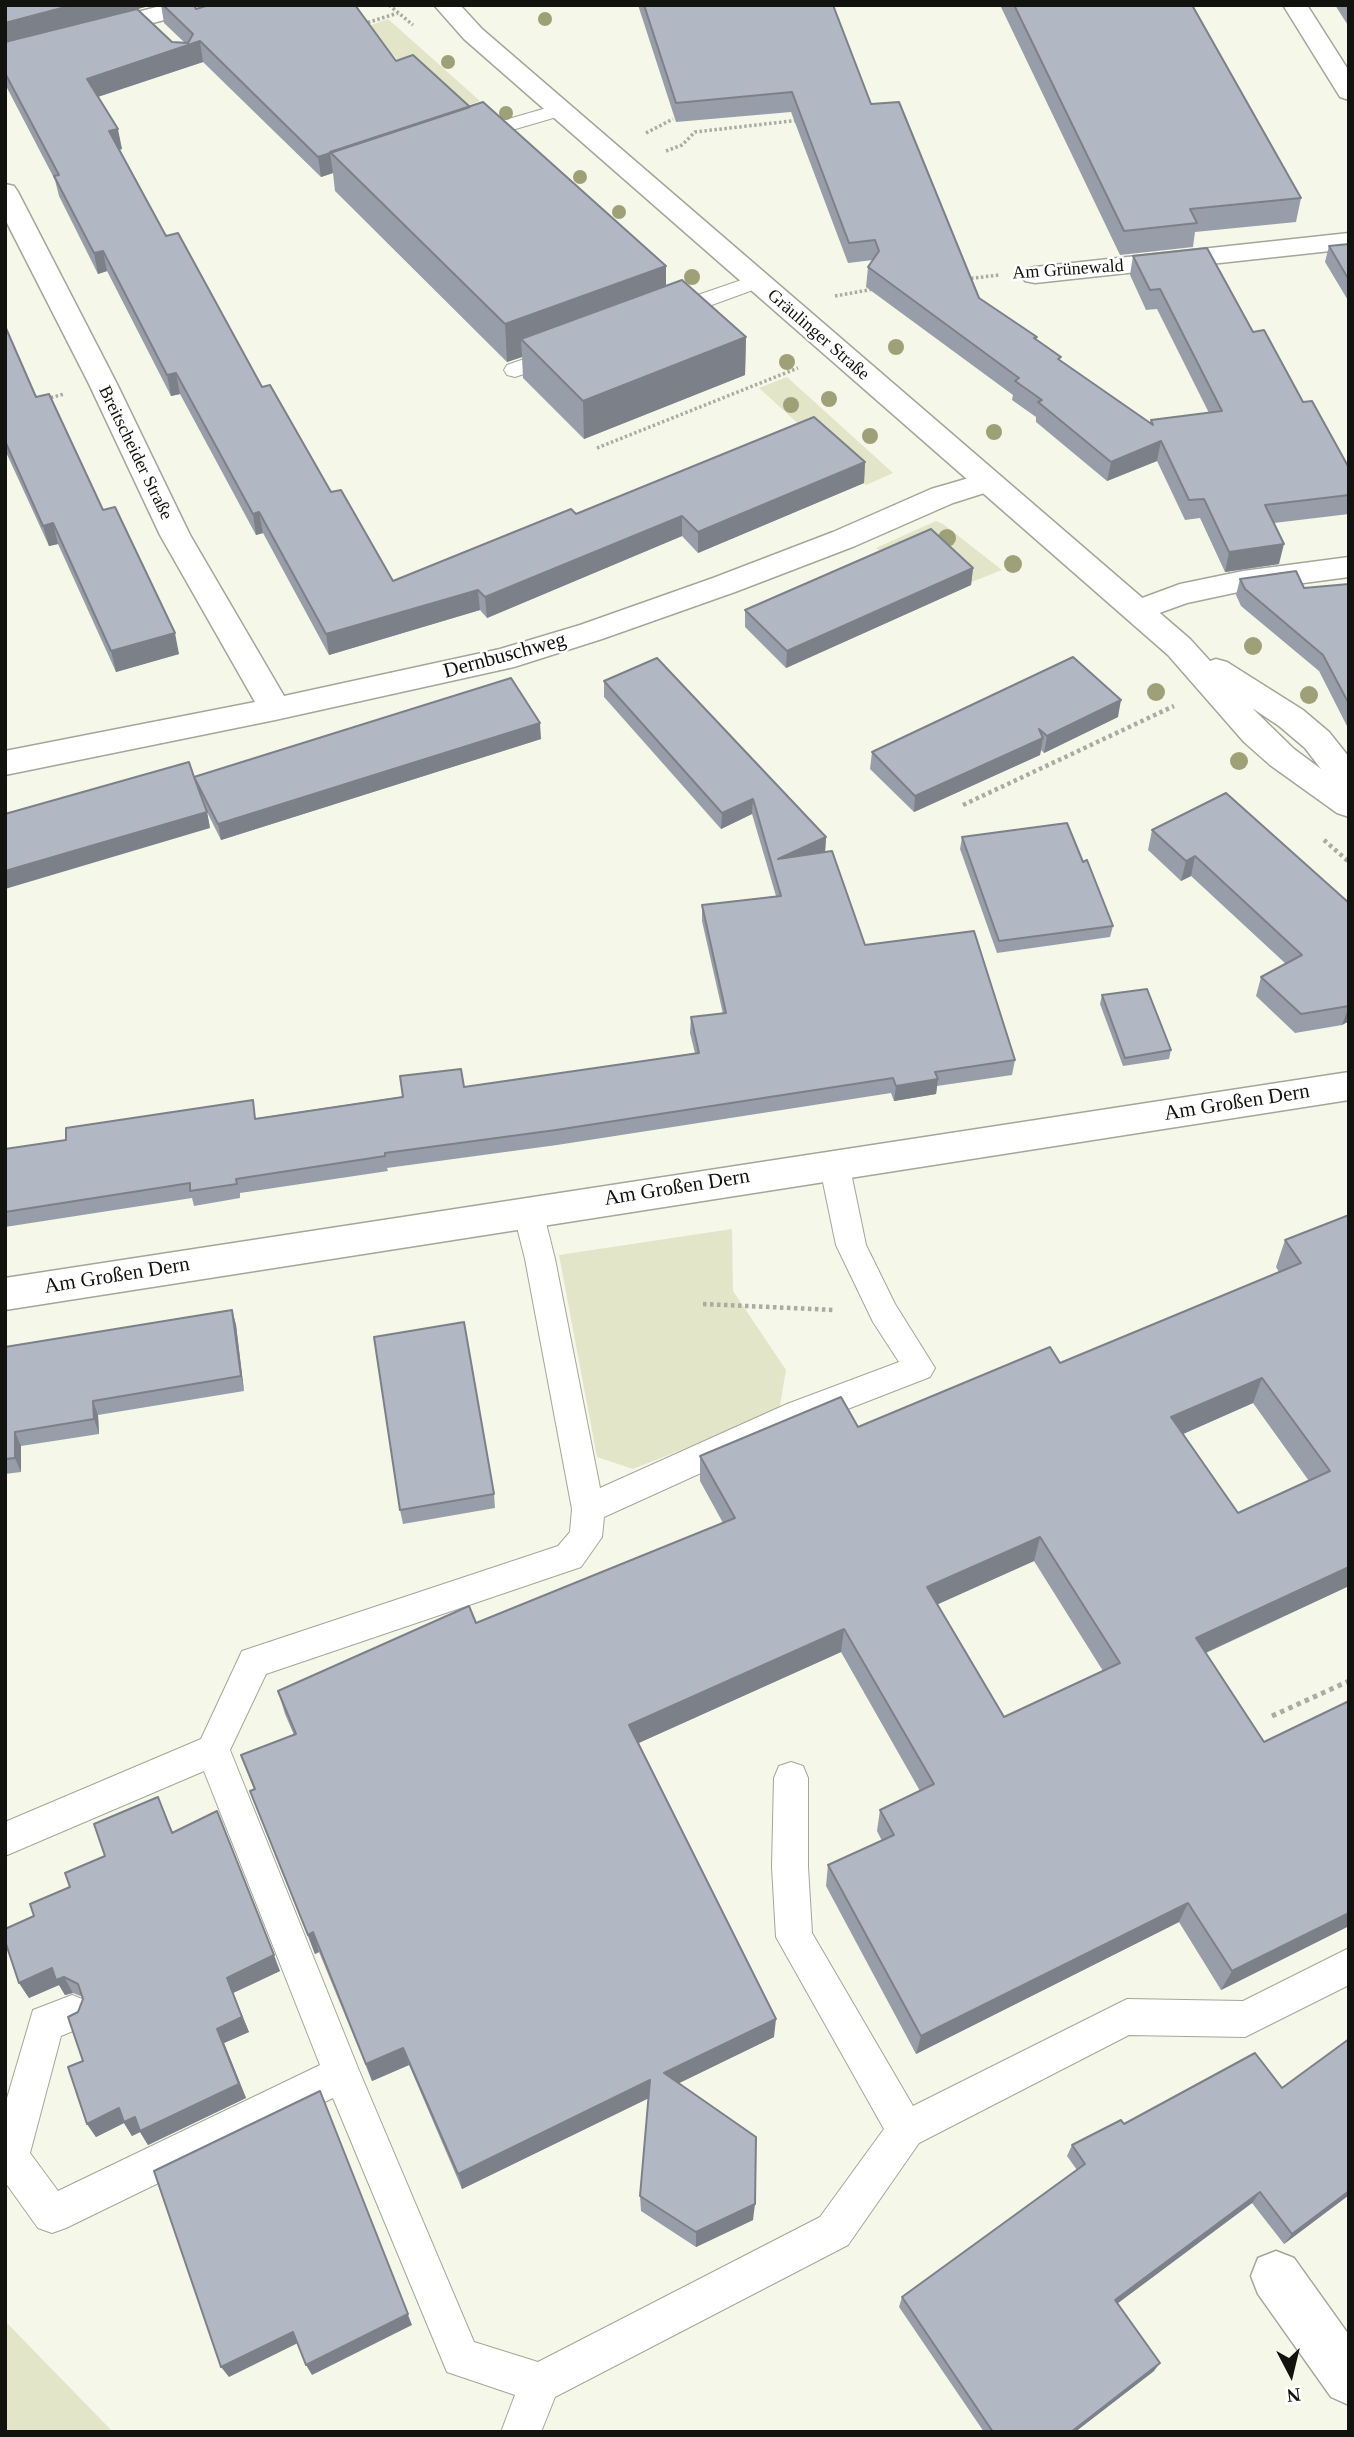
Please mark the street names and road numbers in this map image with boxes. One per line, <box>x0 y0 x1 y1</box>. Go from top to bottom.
street label: Am Grünewald <box>1012 255 1124 285</box>
street label: Gräulinger Straße <box>762 285 874 385</box>
street label: Breitscheider Straße <box>93 382 177 524</box>
street label: Dernbuschweg <box>441 628 569 684</box>
street label: Am Großen Dern <box>1162 1079 1312 1127</box>
street label: Am Großen Dern <box>602 1164 752 1212</box>
street label: Am Großen Dern <box>42 1252 192 1300</box>

